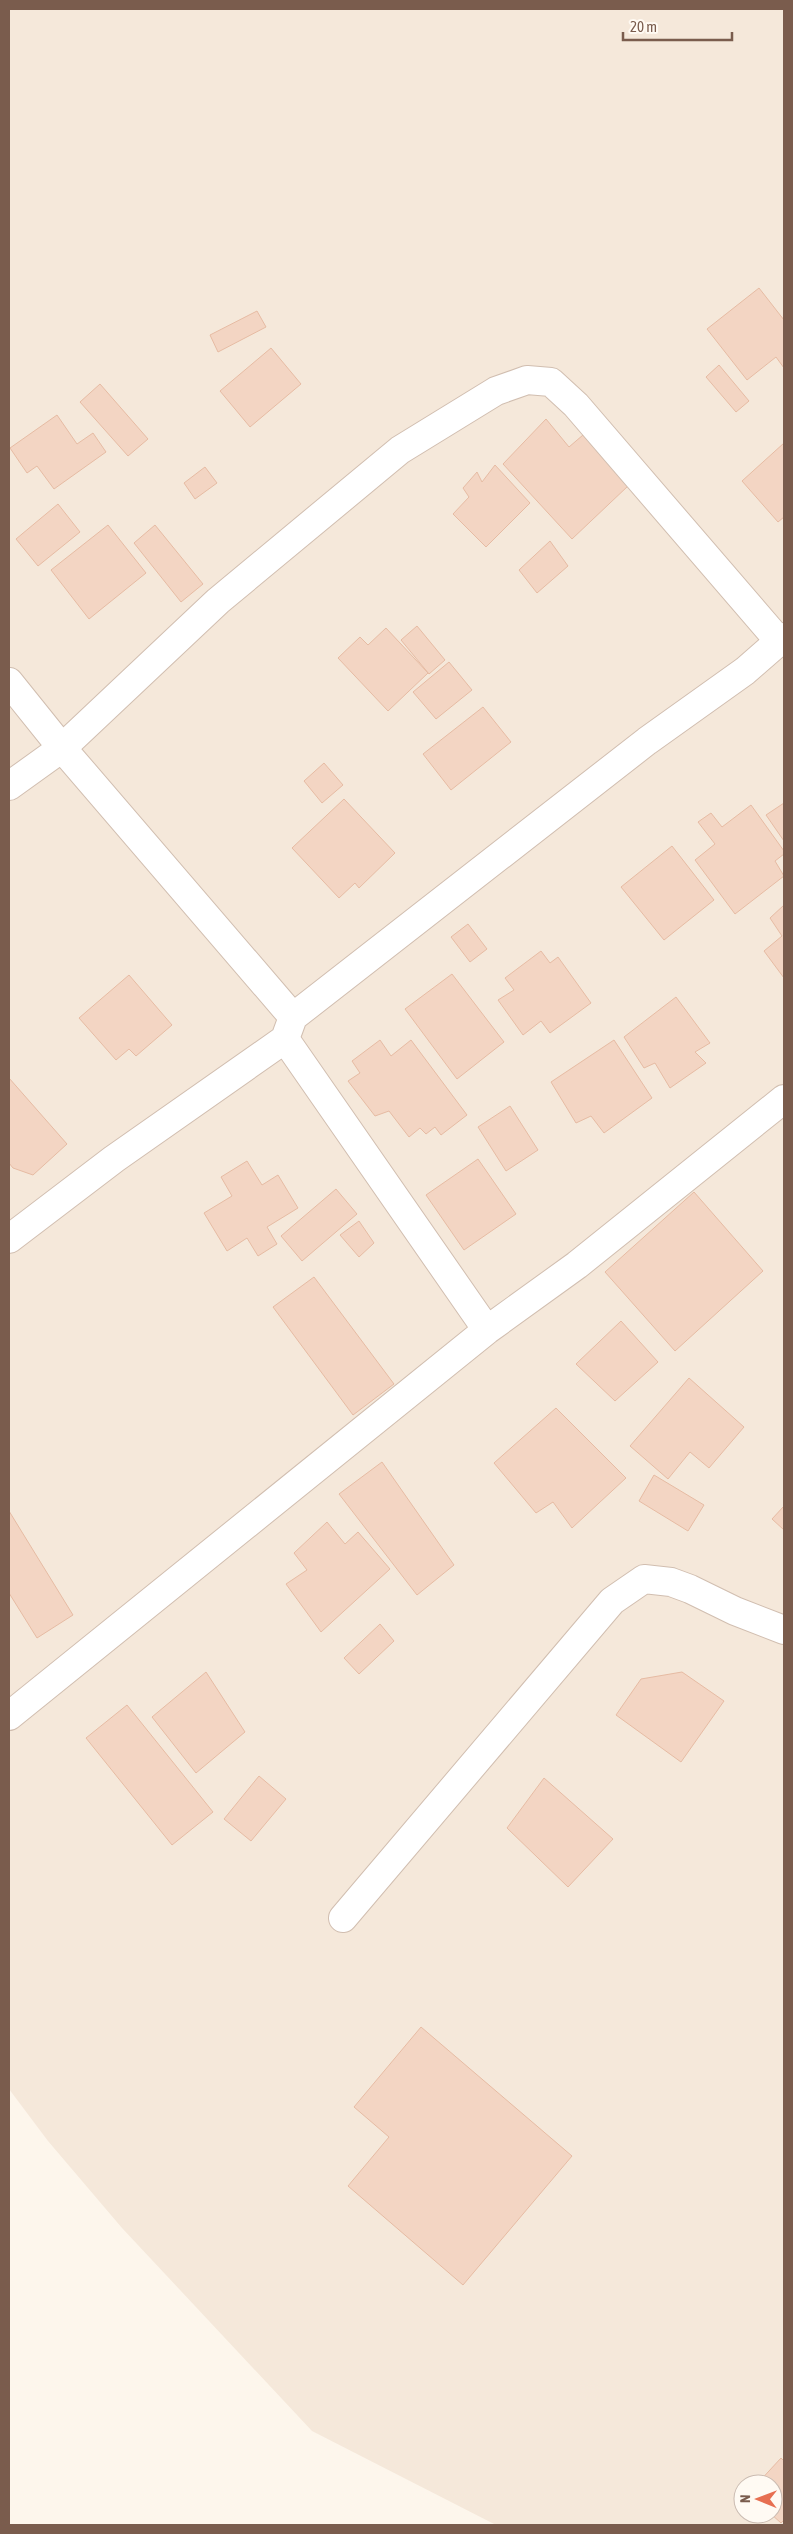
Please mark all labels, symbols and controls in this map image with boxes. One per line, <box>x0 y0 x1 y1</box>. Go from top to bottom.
scale bar <box>623 10 732 42</box>
text: 20 m <box>630 18 657 35</box>
north arrow <box>733 2474 783 2524</box>
text: N <box>737 2495 753 2503</box>

